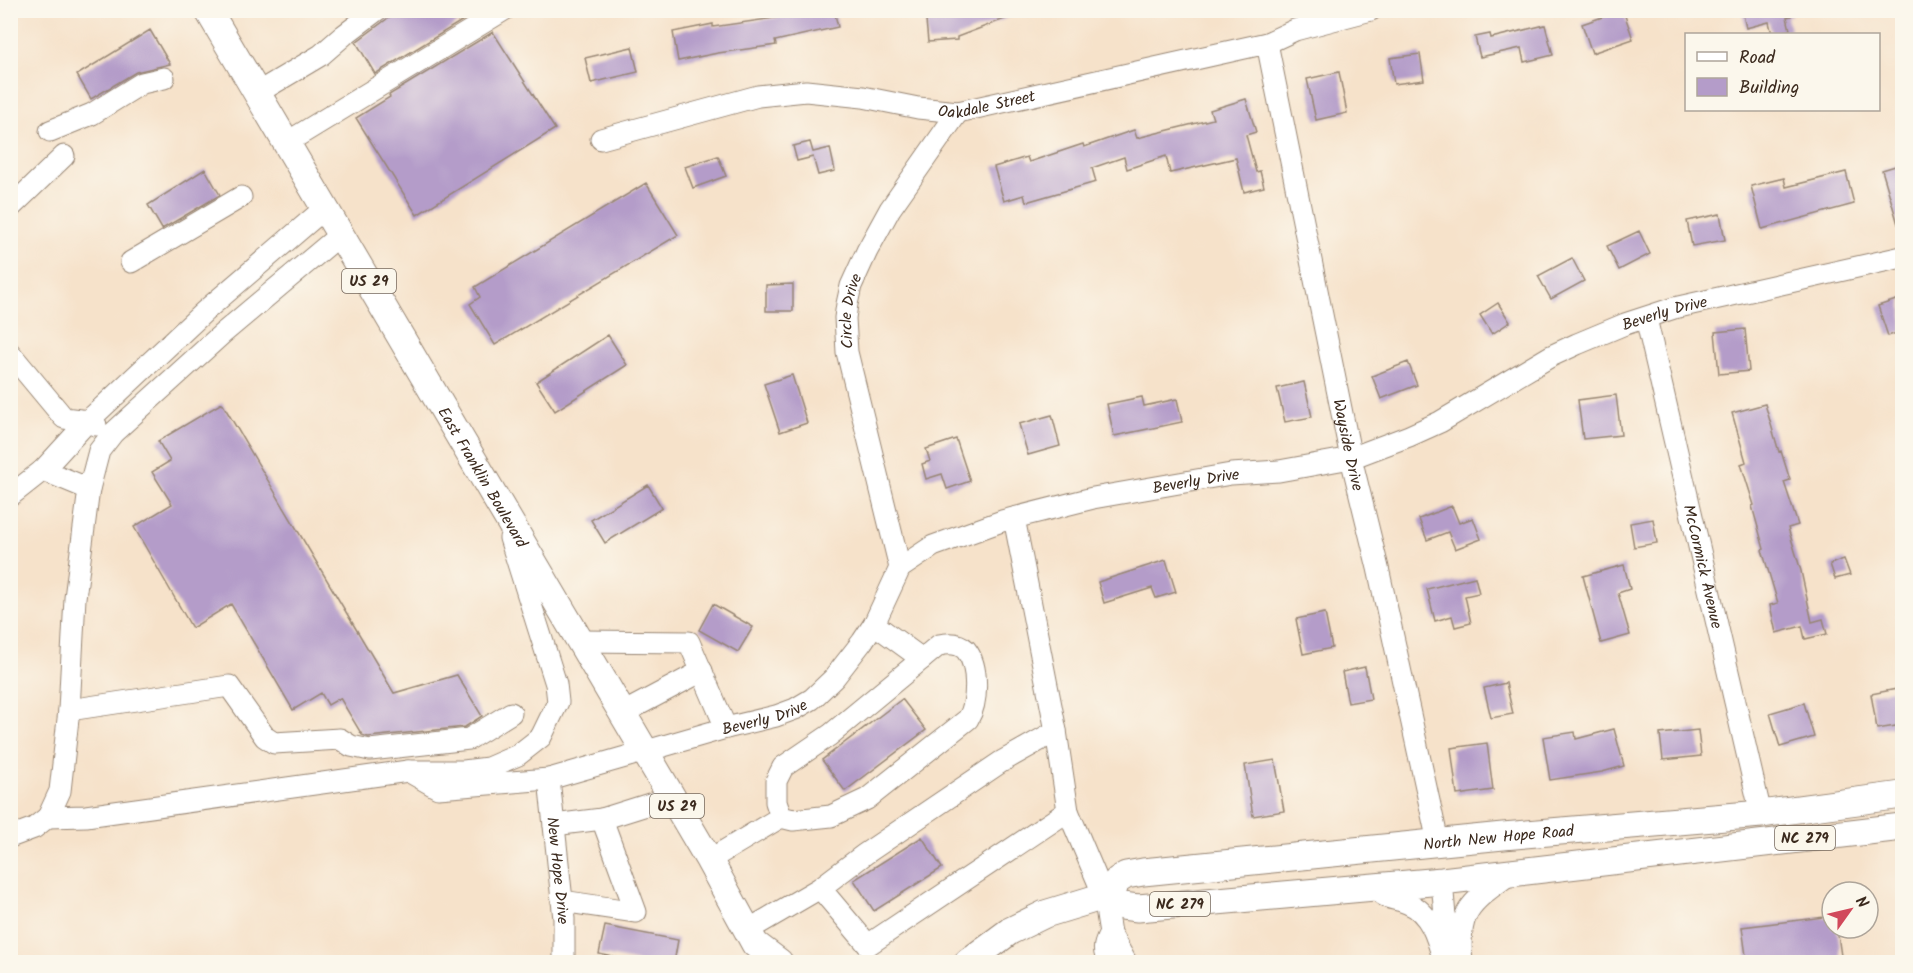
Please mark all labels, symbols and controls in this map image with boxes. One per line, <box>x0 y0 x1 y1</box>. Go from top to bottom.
legend <box>1685 33 1880 111</box>
text: Road <box>1739 44 1776 73</box>
text: Building <box>1739 74 1799 103</box>
street label: Oakdale Street <box>937 84 1039 126</box>
road number: US 29 <box>342 269 396 293</box>
street label: Circle Drive <box>834 269 869 349</box>
street label: Beverly Drive <box>1619 290 1710 338</box>
street label: Wayside Drive <box>1325 397 1370 494</box>
street label: East Franklin Boulevard <box>431 402 534 554</box>
street label: Beverly Drive <box>1151 463 1240 501</box>
street label: McCormick Avenue <box>1676 502 1729 631</box>
street label: Beverly Drive <box>720 693 813 743</box>
road number: US 29 <box>650 794 704 818</box>
street label: New Hope Drive <box>539 816 575 924</box>
street label: North New Hope Road <box>1422 819 1576 858</box>
road number: NC 279 <box>1775 826 1835 850</box>
north arrow <box>1820 880 1880 940</box>
text: N <box>1848 891 1874 914</box>
road number: NC 279 <box>1150 892 1210 916</box>

